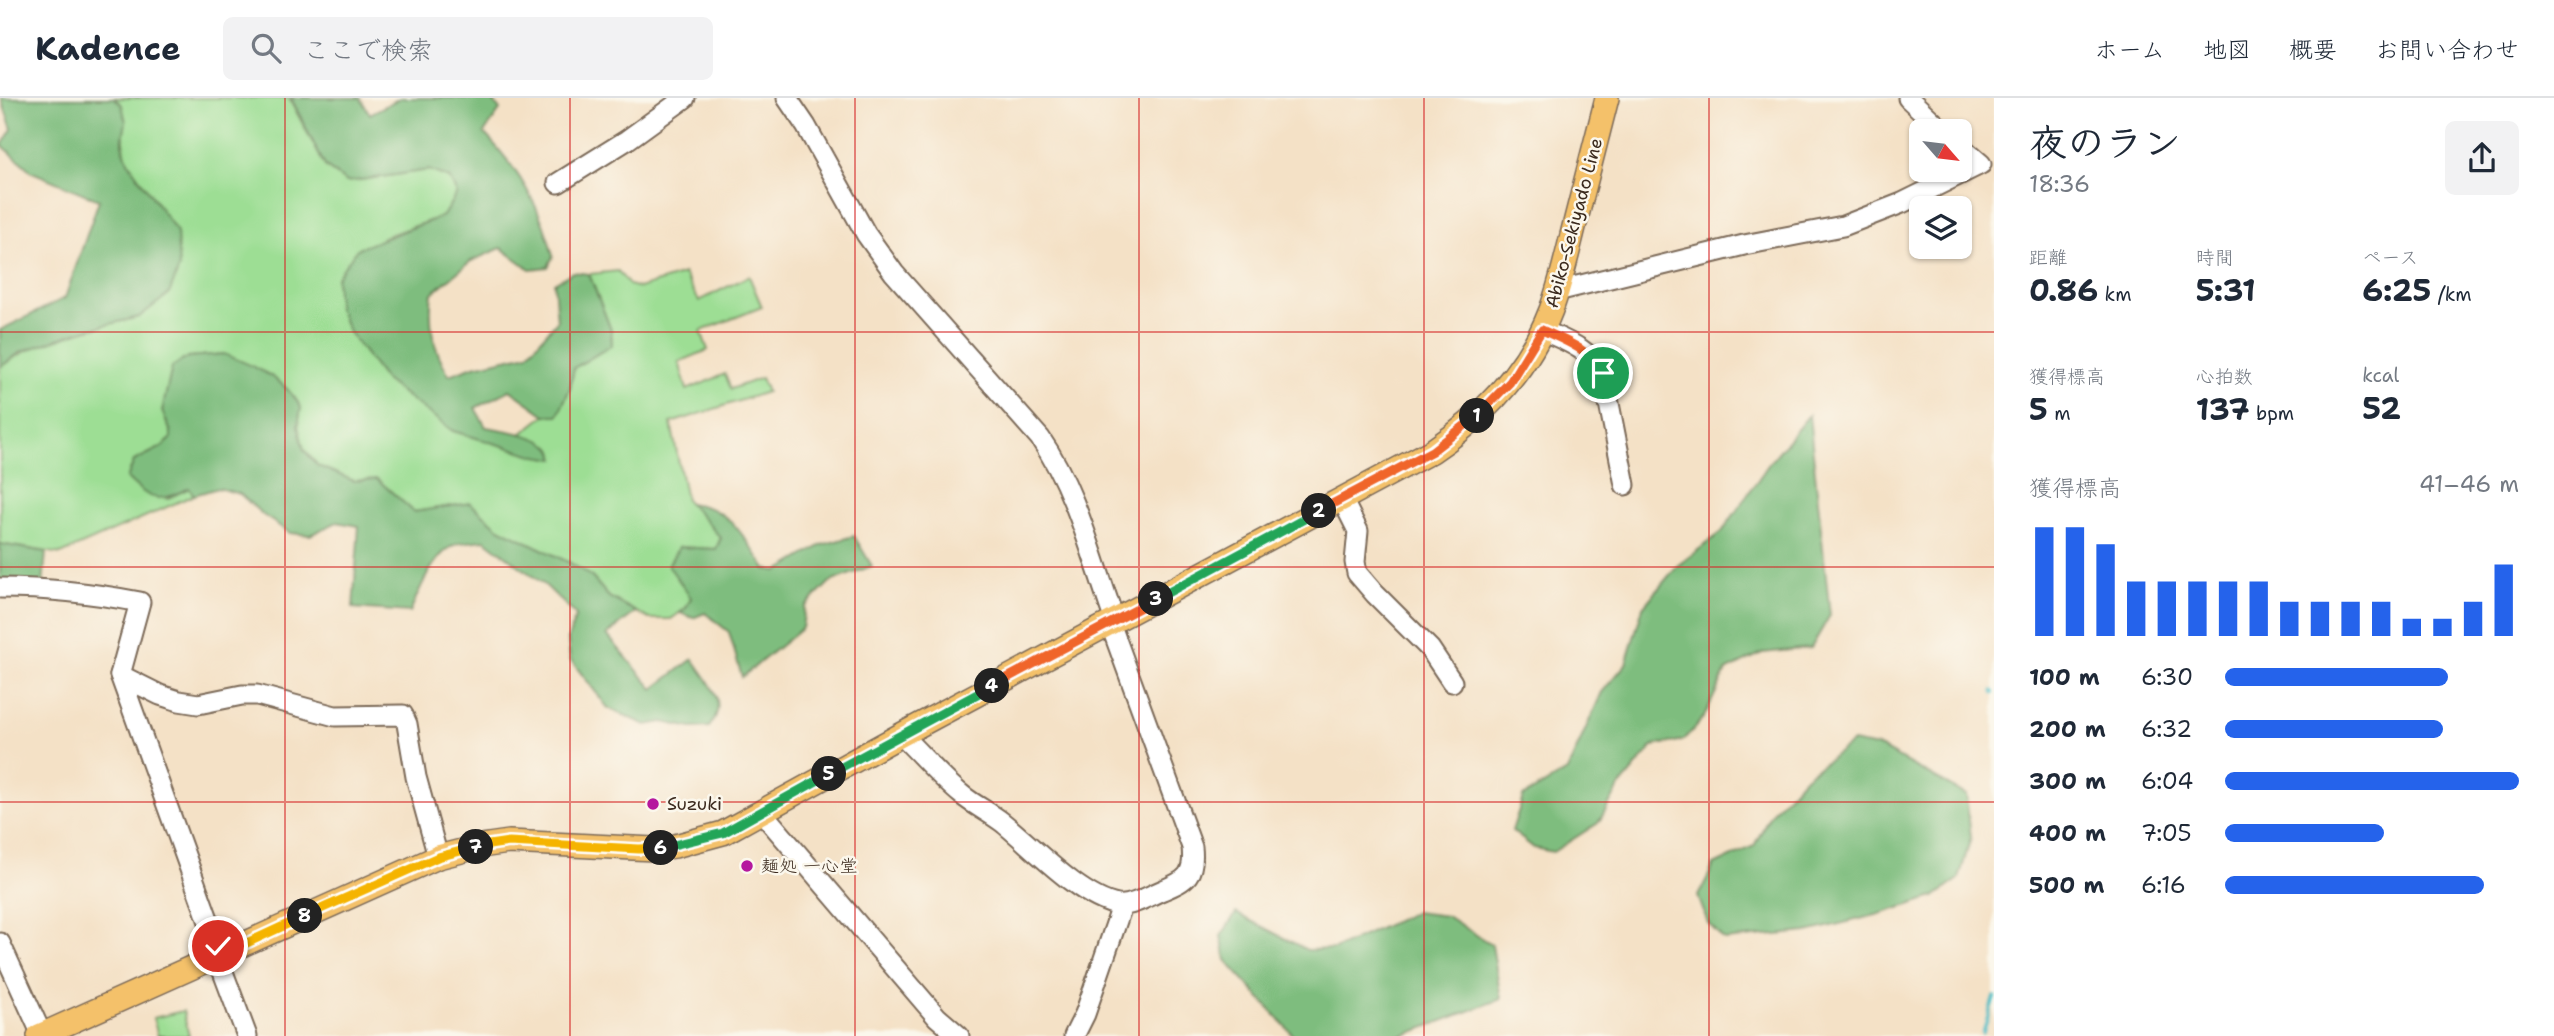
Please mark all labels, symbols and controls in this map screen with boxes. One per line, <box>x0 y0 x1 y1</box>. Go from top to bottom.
search box <box>223 17 713 80</box>
text: Kadence <box>35 26 181 71</box>
icon: search <box>247 29 285 67</box>
text: ここで検索 <box>303 32 433 67</box>
text: ホーム <box>2094 34 2165 66</box>
text: 地図 <box>2203 34 2251 66</box>
text: 概要 <box>2289 34 2337 66</box>
text: お問い合わせ <box>2375 34 2519 66</box>
text: 夜のラン <box>2029 117 2181 168</box>
north arrow <box>1909 119 1972 182</box>
map controls <box>1909 119 1972 259</box>
button: share <box>2445 121 2519 195</box>
street label: Abiko-Sekiyado Line <box>1540 135 1608 311</box>
text: 18:36 <box>2029 169 2090 199</box>
button: layers <box>1909 196 1972 259</box>
text: 距離 <box>2029 245 2067 270</box>
text: 時間 <box>2196 245 2234 270</box>
text: ペース <box>2362 245 2418 270</box>
text: 0.86 <box>2029 270 2098 311</box>
text: 5:31 <box>2196 270 2256 311</box>
text: 6:25 <box>2362 270 2431 311</box>
text: km <box>2098 282 2132 307</box>
text: /km <box>2431 282 2472 307</box>
pin <box>1573 343 1633 403</box>
icon: arrive <box>1584 354 1622 392</box>
text: kcal <box>2362 363 2399 388</box>
text: 獲得標高 <box>2029 364 2105 389</box>
text: 心拍数 <box>2196 364 2253 389</box>
text: 52 <box>2362 388 2401 429</box>
text: 5 <box>2029 389 2048 430</box>
text: 137 <box>2196 389 2249 430</box>
pin: 1 <box>1460 398 1494 434</box>
text: m <box>2048 401 2071 426</box>
text: bpm <box>2249 401 2294 426</box>
text: 1 <box>1472 403 1481 428</box>
text: 41–46 m <box>2419 469 2519 499</box>
text: 獲得標高 <box>2029 473 2121 503</box>
pin: 2 <box>1302 494 1336 528</box>
text: 2 <box>1312 498 1325 523</box>
pin: 3 <box>1138 582 1174 616</box>
text: 3 <box>1149 586 1162 611</box>
text: 100 m <box>2029 662 2100 692</box>
text: 6:30 <box>2141 662 2193 692</box>
pin: 4 <box>974 668 1010 704</box>
text: 4 <box>985 673 998 698</box>
text: 200 m <box>2029 714 2106 744</box>
text: 6:32 <box>2141 714 2192 744</box>
pin: 5 <box>812 756 846 792</box>
text: 5 <box>823 761 834 786</box>
text: 300 m <box>2029 766 2106 796</box>
text: 6:04 <box>2141 766 2193 796</box>
place label: Suzuki <box>667 792 722 816</box>
marker: Suzuki <box>645 796 661 812</box>
text: 400 m <box>2029 818 2106 848</box>
text: 7:05 <box>2141 818 2192 848</box>
pin: 7 <box>458 830 494 864</box>
pin: 6 <box>644 830 678 866</box>
text: 7 <box>469 834 482 859</box>
text: 6 <box>654 835 667 860</box>
place label: 麺処 一心堂 <box>761 854 857 878</box>
marker: 麺処 一心堂 <box>739 858 755 874</box>
text: 500 m <box>2029 870 2104 900</box>
text: 6:16 <box>2141 870 2186 900</box>
pin: 8 <box>288 898 322 934</box>
text: 8 <box>298 903 311 928</box>
pin <box>188 916 248 976</box>
icon: check <box>199 927 237 965</box>

